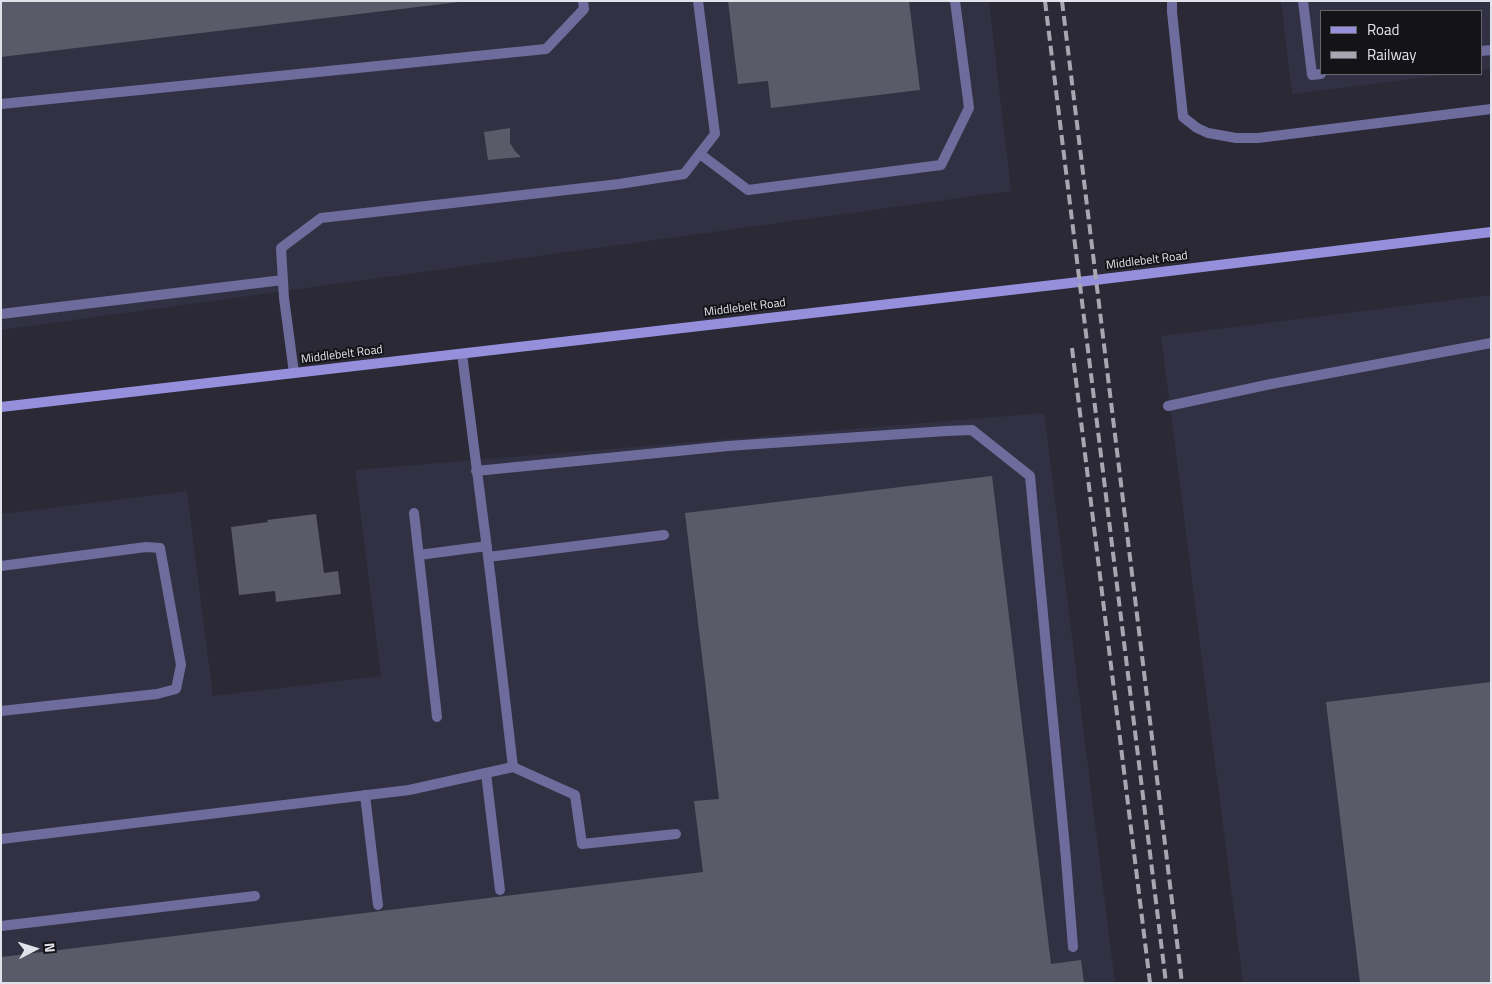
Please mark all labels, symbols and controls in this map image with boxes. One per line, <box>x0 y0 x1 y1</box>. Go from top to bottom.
legend <box>1320 10 1482 75</box>
text: Road <box>1367 18 1399 41</box>
text: Railway <box>1367 43 1417 66</box>
street label: Middlebelt Road <box>1105 249 1189 273</box>
street label: Middlebelt Road <box>703 296 787 320</box>
street label: Middlebelt Road <box>300 343 384 367</box>
north arrow <box>10 924 60 974</box>
text: N <box>40 942 61 953</box>

